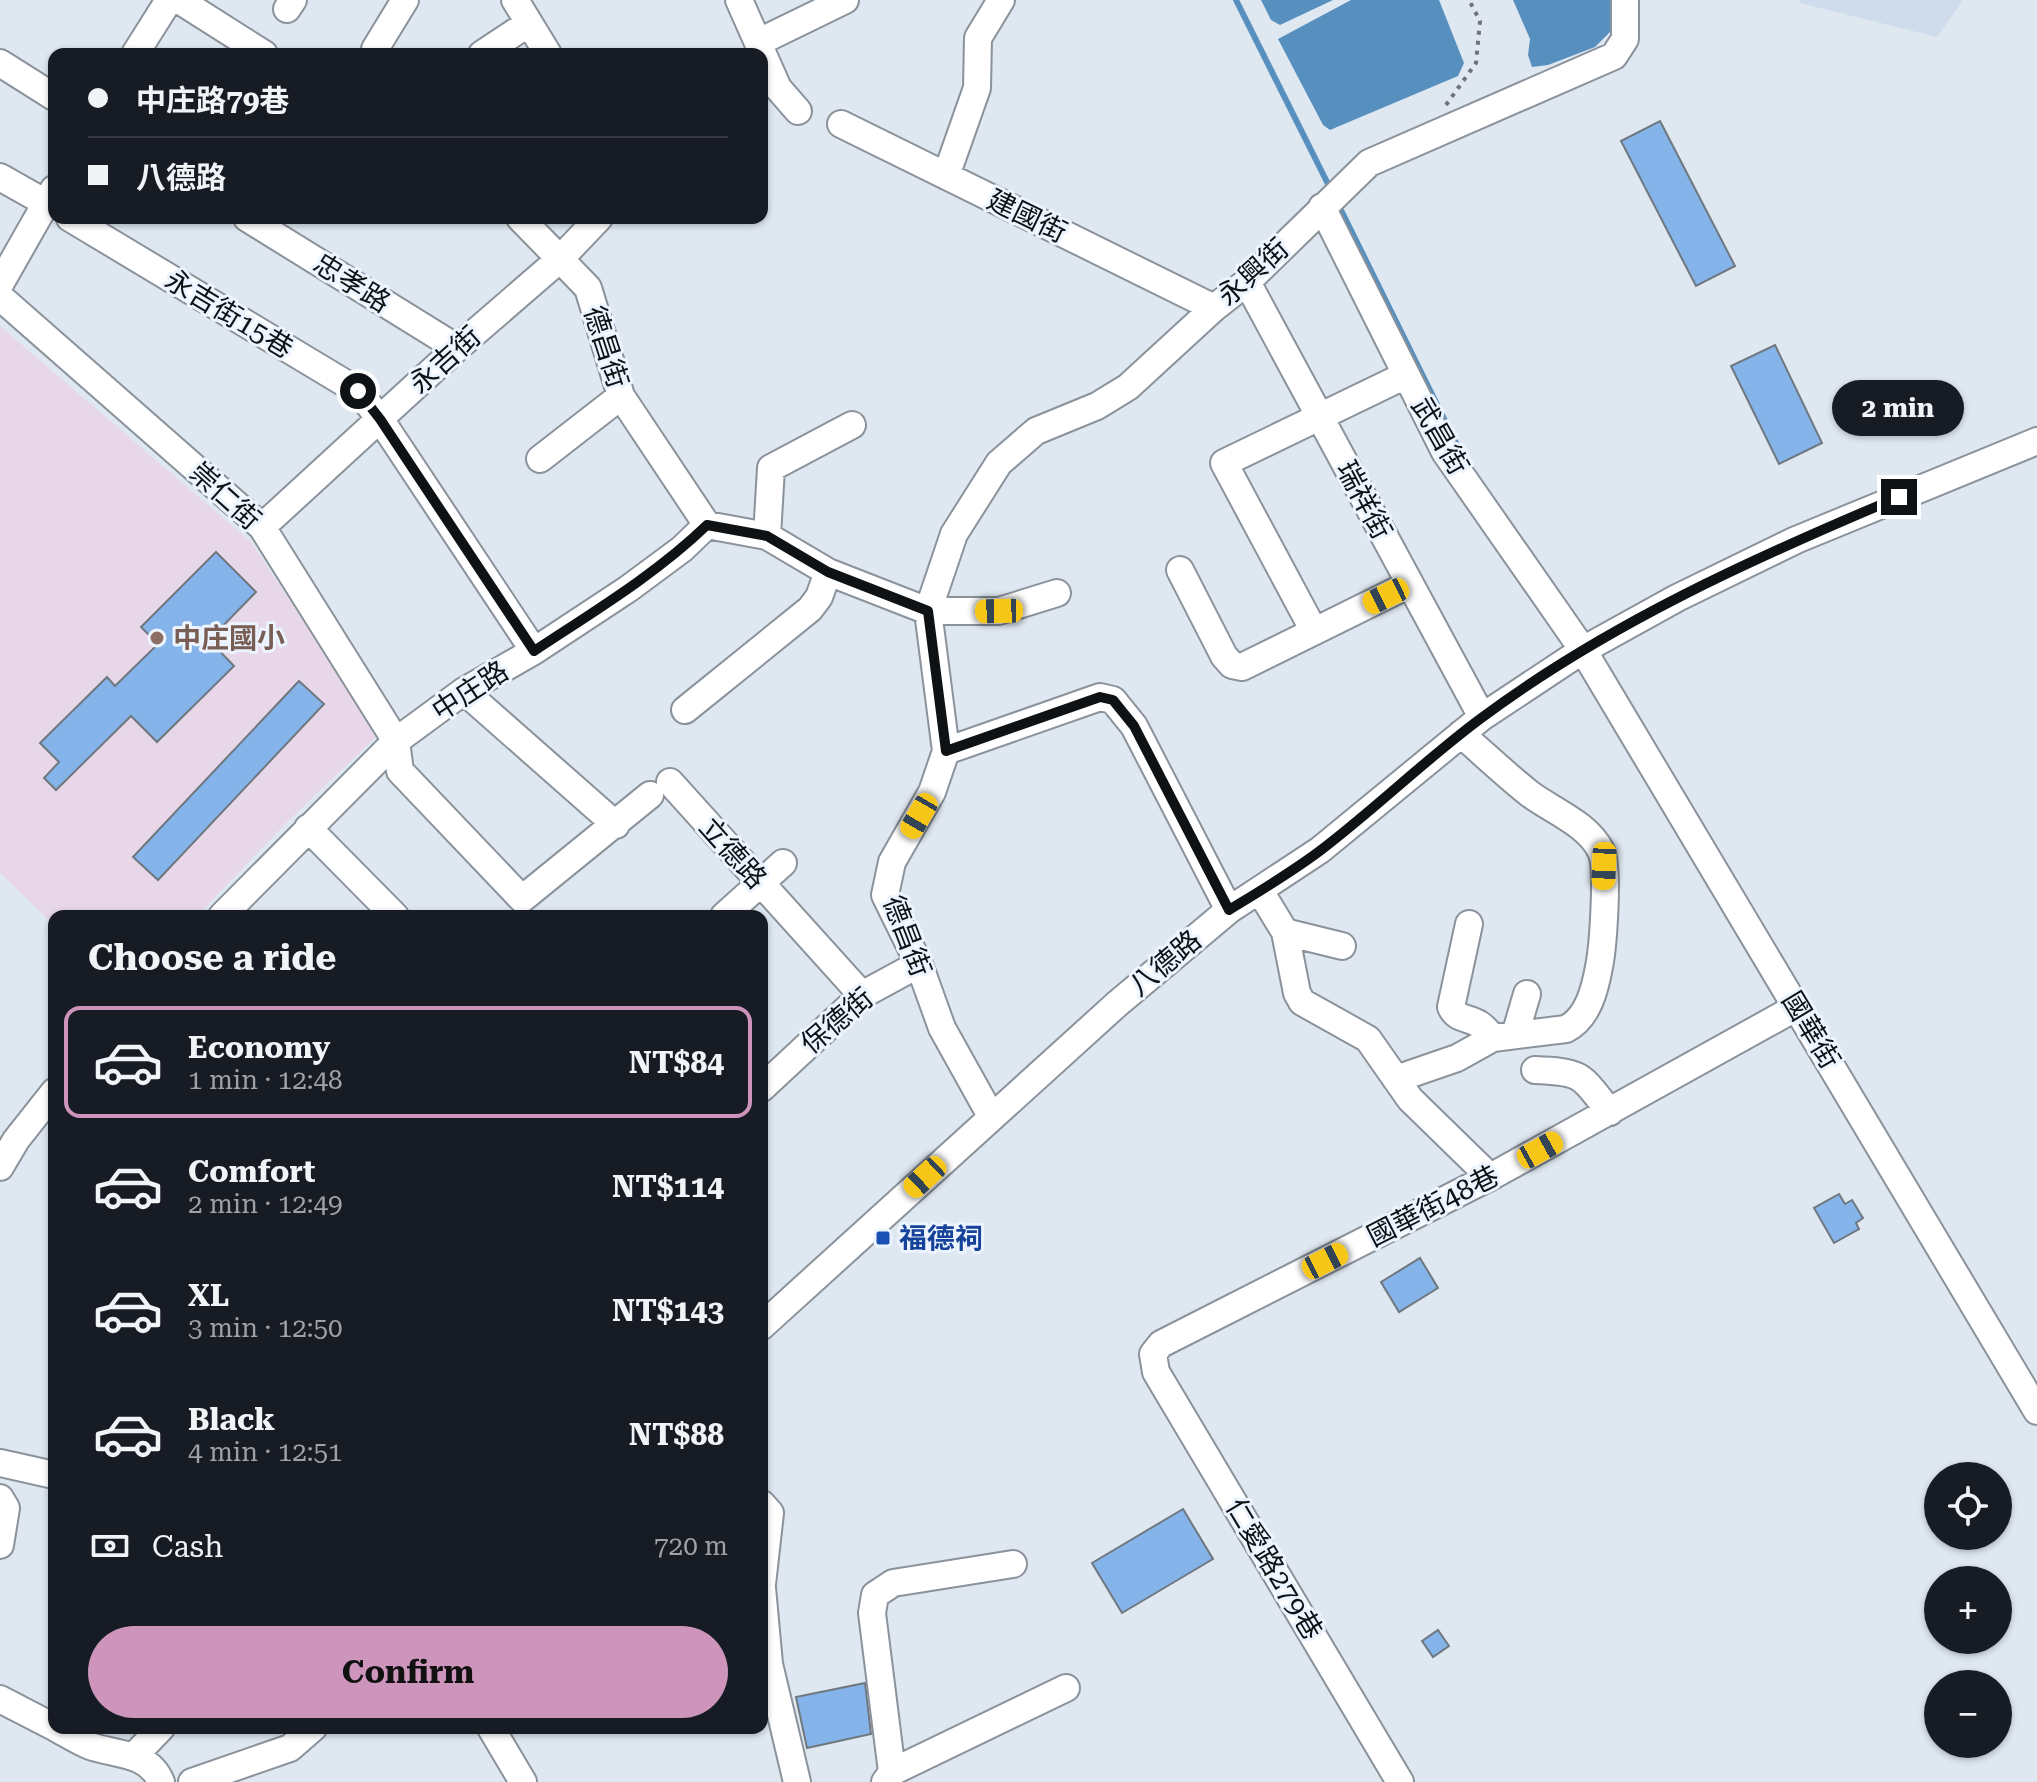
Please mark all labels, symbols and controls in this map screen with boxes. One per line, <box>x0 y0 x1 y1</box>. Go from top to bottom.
text: 中庄路79巷 <box>136 83 290 118</box>
text: 八德路 <box>136 160 226 195</box>
street label: 建國街 <box>982 183 1072 249</box>
street label: 永興街 <box>1211 232 1295 312</box>
street label: 忠孝路 <box>308 247 396 319</box>
street label: 永吉街15巷 <box>159 263 299 365</box>
street label: 德昌街 <box>577 302 635 392</box>
street label: 永吉街 <box>403 320 487 400</box>
route start <box>340 373 376 409</box>
callout: 2 min <box>1833 381 1965 437</box>
street label: 武昌街 <box>1405 391 1475 481</box>
text: 2 min <box>1862 393 1934 423</box>
street label: 瑞祥街 <box>1330 455 1398 545</box>
street label: 崇仁街 <box>183 456 267 536</box>
route end <box>1881 479 1917 515</box>
car <box>1359 575 1413 617</box>
car <box>975 599 1023 623</box>
place label: 中庄國小 <box>173 622 285 655</box>
marker: 中庄國小 <box>148 629 166 647</box>
street label: 中庄路 <box>426 654 514 728</box>
car <box>897 789 941 843</box>
street label: 立德路 <box>693 811 773 895</box>
car <box>1591 842 1617 890</box>
street label: 德昌街 <box>877 891 937 981</box>
street label: 八德路 <box>1122 923 1208 1003</box>
text: Choose a ride <box>88 937 336 979</box>
street label: 保德街 <box>794 981 880 1061</box>
street label: 國華街 <box>1775 985 1847 1075</box>
icon: car <box>92 1026 164 1098</box>
text: Economy <box>188 1030 330 1065</box>
text: NT$84 <box>629 1045 724 1080</box>
text: 1 min · 12:48 <box>188 1065 343 1095</box>
car <box>1513 1128 1567 1172</box>
icon: car <box>92 1150 164 1222</box>
car <box>899 1152 951 1202</box>
text: Comfort <box>188 1154 315 1189</box>
street label: 國華街48巷 <box>1362 1159 1504 1253</box>
text: NT$114 <box>612 1169 724 1204</box>
text: 2 min · 12:49 <box>188 1189 343 1219</box>
place label: 福德祠 <box>899 1222 983 1255</box>
marker: 福德祠 <box>874 1229 892 1247</box>
car <box>1298 1239 1352 1283</box>
icon: car <box>92 1274 164 1346</box>
text: XL <box>188 1278 229 1313</box>
text: NT$143 <box>612 1293 724 1328</box>
text: 3 min · 12:50 <box>188 1313 343 1343</box>
icon: car <box>92 1398 164 1470</box>
text: Black <box>188 1402 275 1437</box>
text: NT$88 <box>629 1417 724 1452</box>
text: 4 min · 12:51 <box>188 1437 343 1467</box>
map controls <box>1924 1462 2012 1758</box>
button: locate <box>1924 1462 2012 1550</box>
street label: 仁愛路279巷 <box>1219 1492 1329 1646</box>
icon: cash <box>88 1524 132 1568</box>
text: Cash <box>152 1529 223 1564</box>
text: 720 m <box>654 1531 728 1561</box>
button: + <box>1924 1566 2012 1654</box>
button: Confirm <box>88 1626 728 1718</box>
button: − <box>1924 1670 2012 1758</box>

